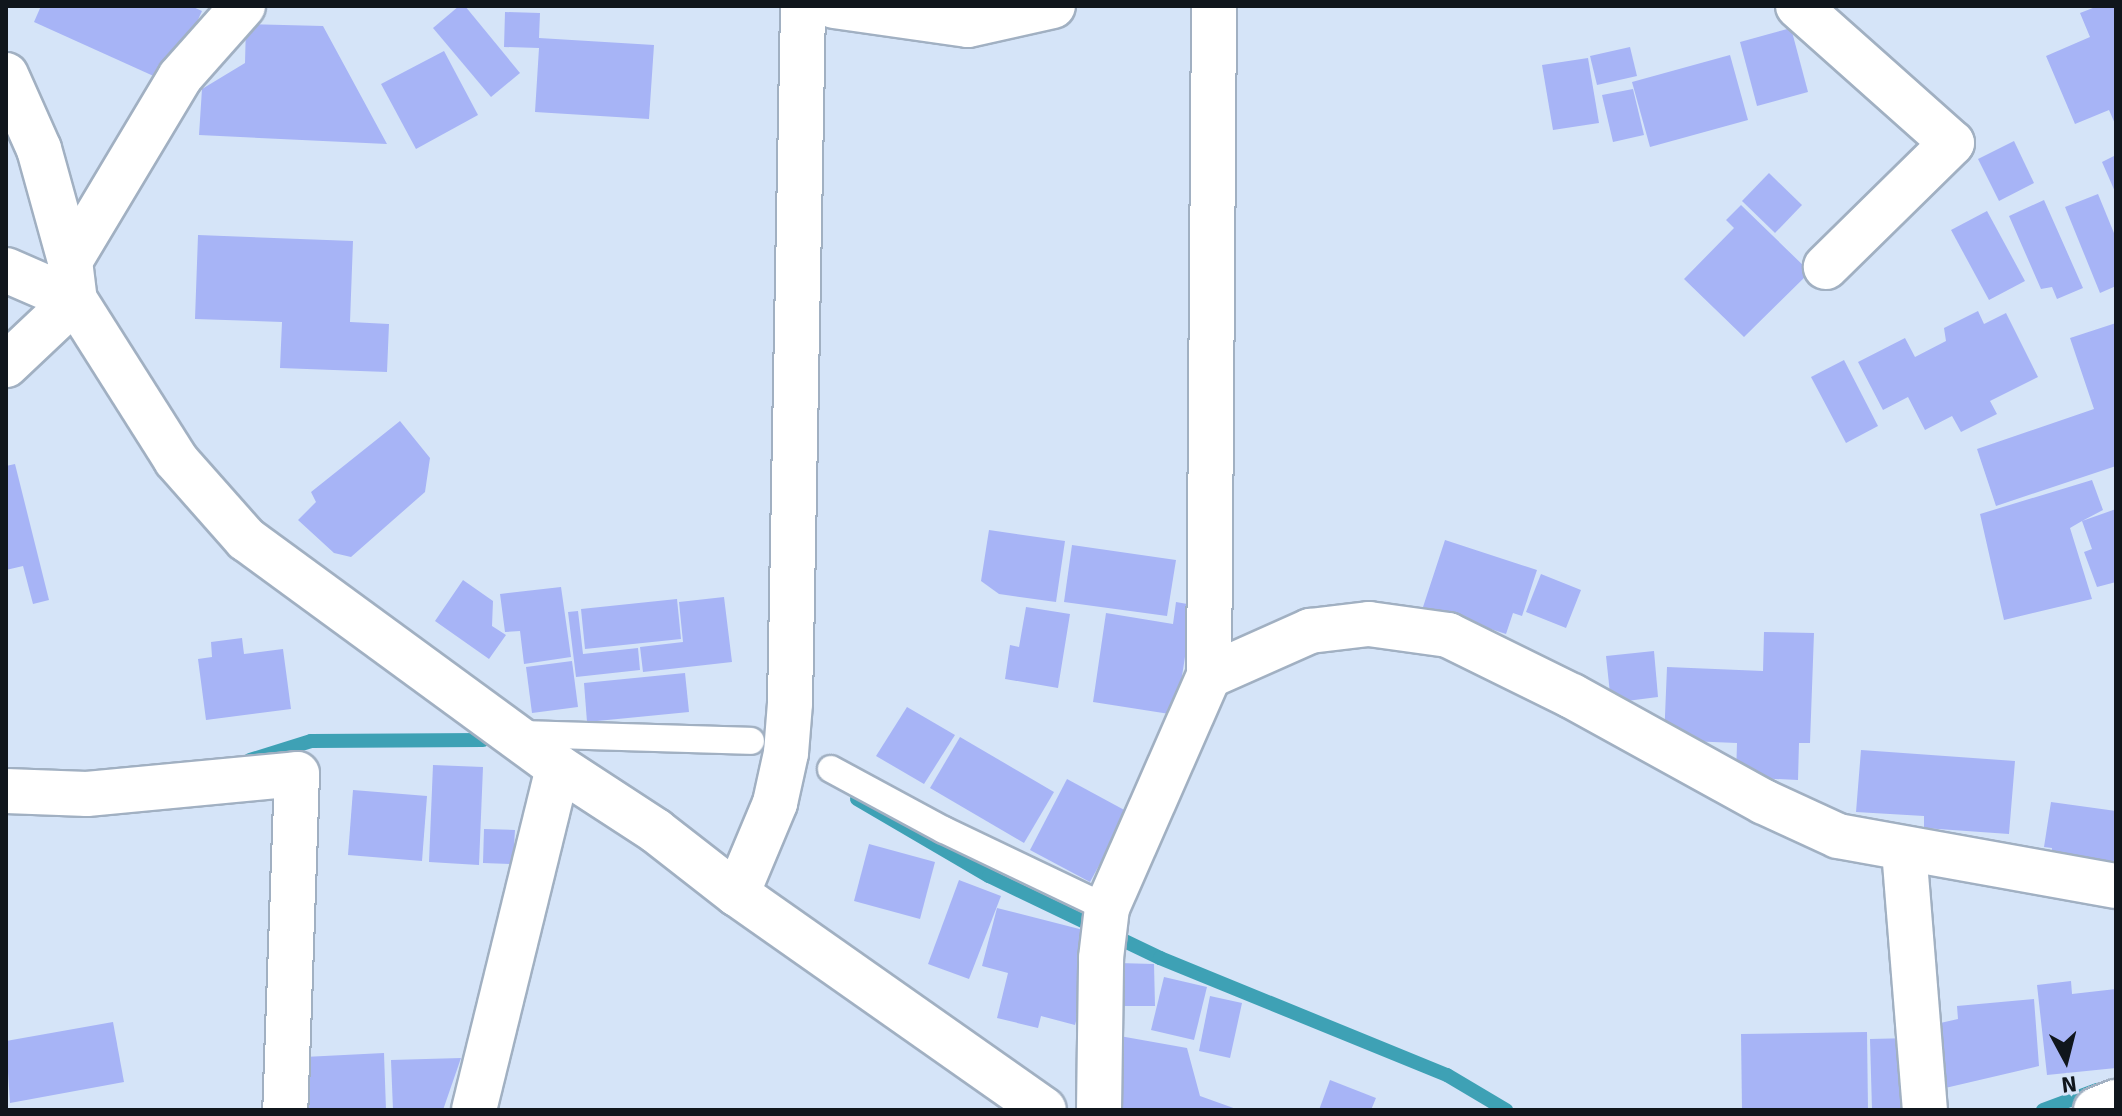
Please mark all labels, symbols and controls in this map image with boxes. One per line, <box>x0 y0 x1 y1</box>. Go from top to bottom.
north arrow <box>2026 1020 2106 1100</box>
text: N <box>2060 1070 2078 1099</box>

